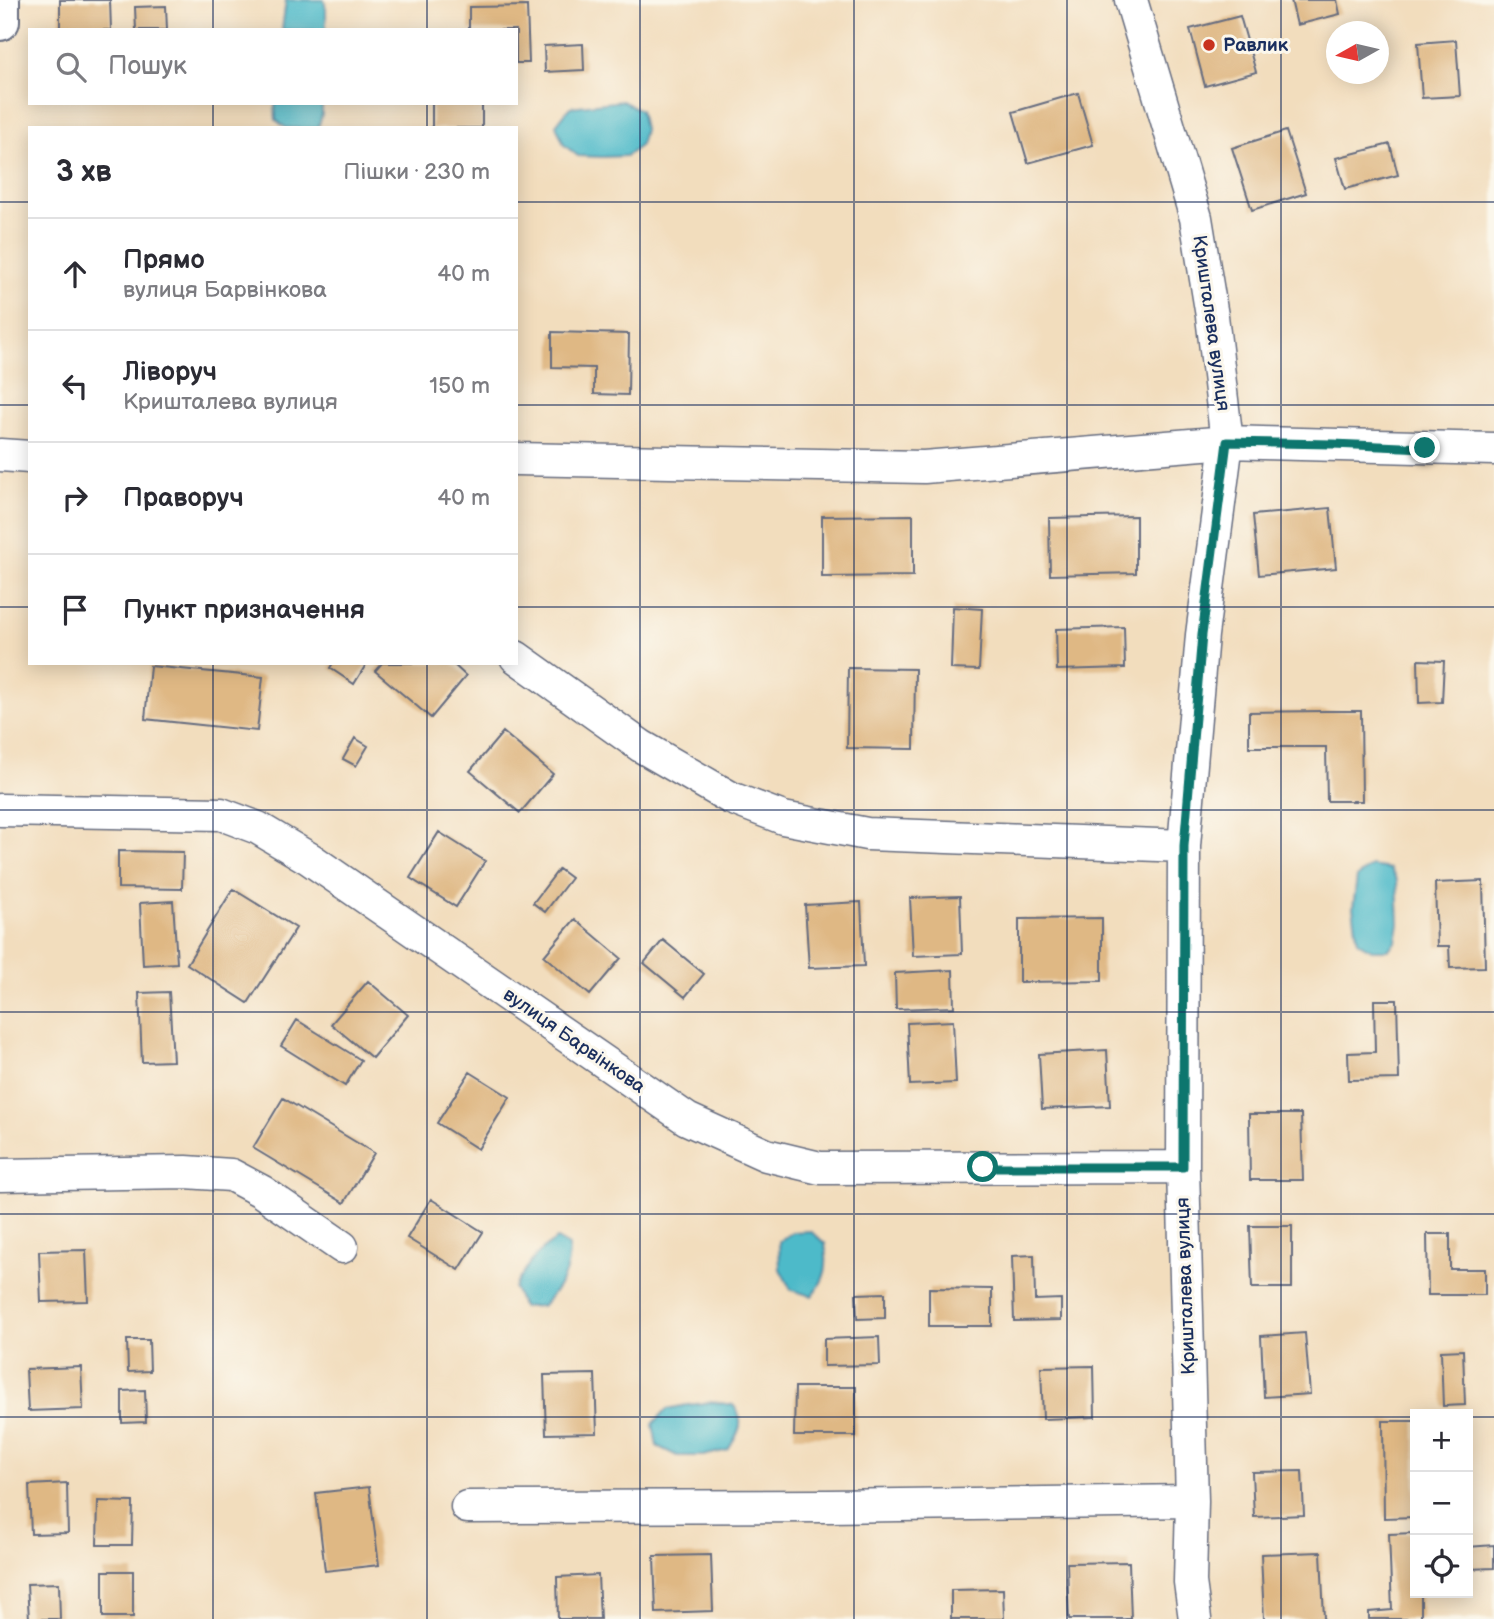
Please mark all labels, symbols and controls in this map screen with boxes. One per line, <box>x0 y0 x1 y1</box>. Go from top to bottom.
north arrow <box>1326 21 1389 84</box>
search box <box>28 28 518 105</box>
place label: Равлик <box>1223 34 1289 57</box>
marker: Равлик <box>1201 37 1217 53</box>
icon: search <box>52 48 90 86</box>
text: Пошук <box>108 51 187 82</box>
text: 3 хв <box>56 154 112 190</box>
text: Пішки · 230 m <box>343 158 490 186</box>
street label: Кришталева вулиця <box>1187 234 1235 412</box>
text: Прямо <box>123 245 205 276</box>
icon: ahead <box>56 255 94 293</box>
text: 40 m <box>437 260 490 288</box>
text: вулиця Барвінкова <box>123 276 327 304</box>
text: Ліворуч <box>123 357 217 388</box>
icon: left <box>56 367 94 405</box>
text: 150 m <box>429 372 490 400</box>
text: Кришталева вулиця <box>123 388 338 416</box>
route end <box>1409 432 1440 463</box>
icon: right <box>56 479 94 517</box>
text: Праворуч <box>123 483 244 514</box>
text: 40 m <box>437 484 490 512</box>
icon: arrive <box>56 591 94 629</box>
text: Пункт призначення <box>123 595 365 626</box>
street label: вулиця Барвінкова <box>498 983 650 1099</box>
route start <box>967 1151 998 1182</box>
street label: Кришталева вулиця <box>1171 1197 1201 1375</box>
map controls <box>1410 1409 1473 1598</box>
button: + <box>1410 1409 1473 1472</box>
button: − <box>1410 1472 1473 1535</box>
button: locate <box>1410 1535 1473 1598</box>

